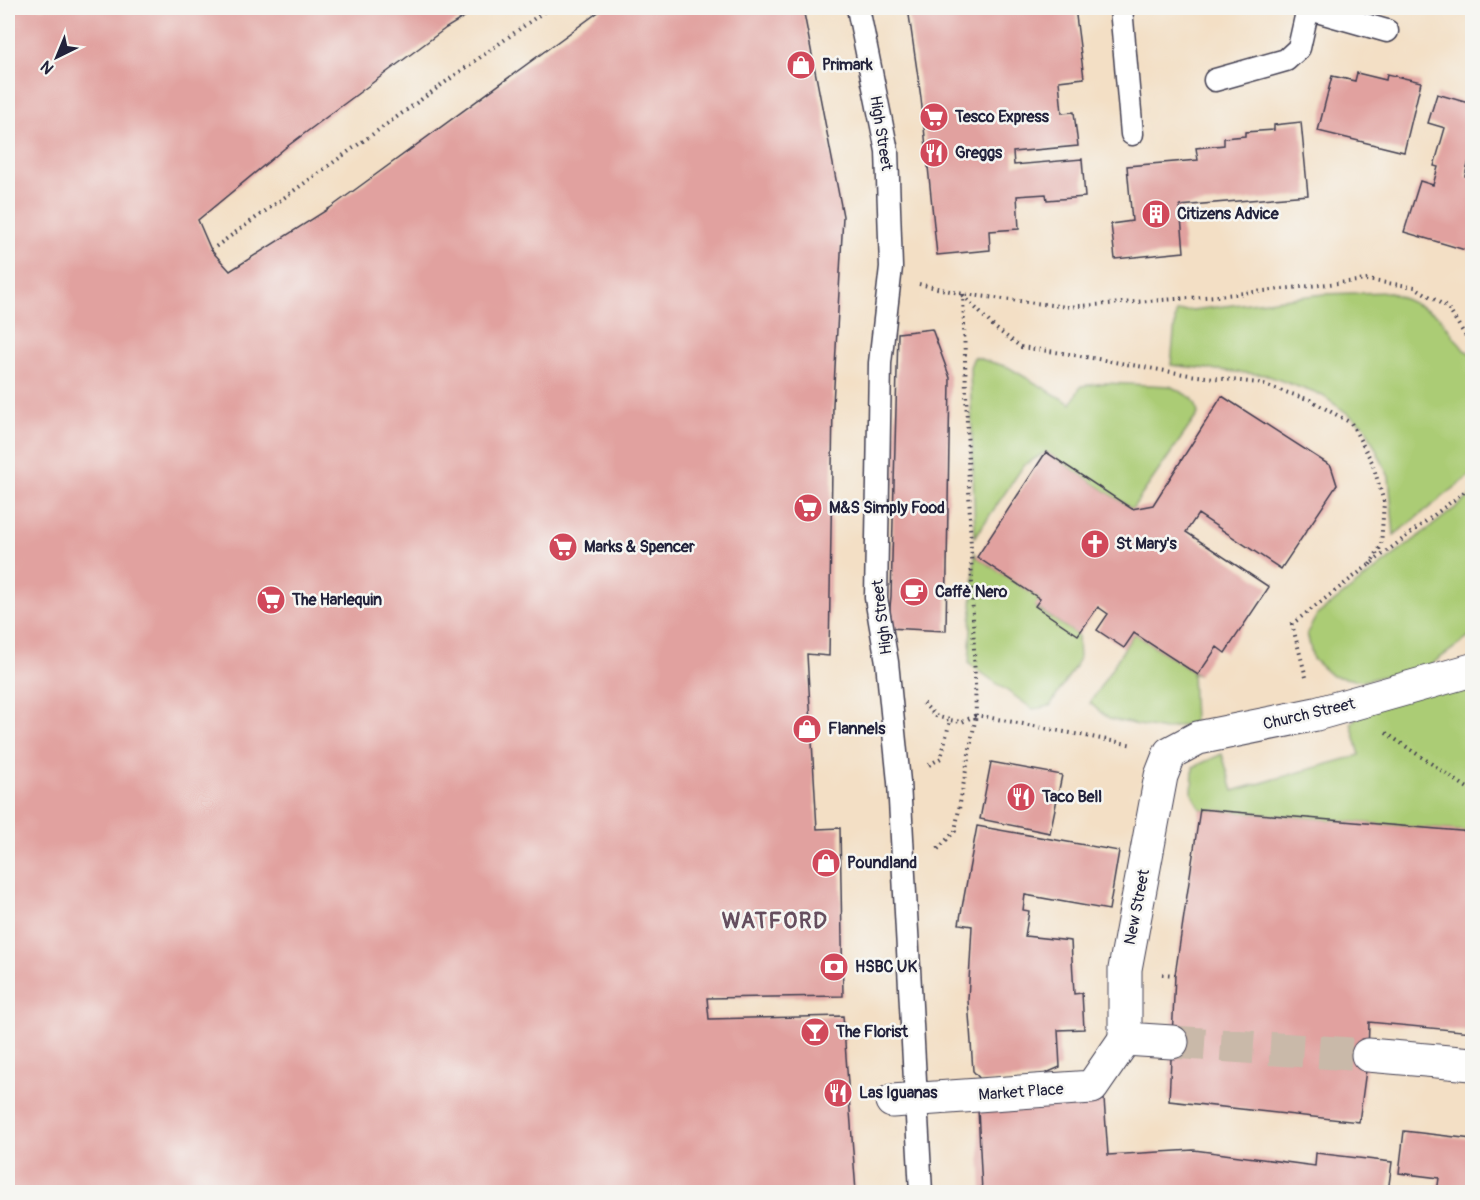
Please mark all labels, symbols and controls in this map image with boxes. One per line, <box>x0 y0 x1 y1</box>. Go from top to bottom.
north arrow <box>27 27 87 87</box>
shop icon: Primark <box>785 49 817 81</box>
place label: Primark <box>822 55 873 75</box>
text: N <box>37 56 58 78</box>
street label: High Street <box>865 94 897 172</box>
supermarket icon: Tesco Express <box>918 101 950 133</box>
place label: Tesco Express <box>954 107 1050 127</box>
restaurant icon: Greggs <box>918 137 950 169</box>
place label: Greggs <box>955 143 1003 163</box>
building icon: Citizens Advice <box>1140 198 1172 230</box>
place label: Citizens Advice <box>1177 204 1280 224</box>
supermarket icon: M&S Simply Food <box>792 492 824 524</box>
place label: M&S Simply Food <box>829 498 945 518</box>
church icon: St Mary's <box>1079 528 1111 560</box>
supermarket icon: Marks & Spencer <box>547 531 579 563</box>
place label: St Mary's <box>1116 534 1178 554</box>
place label: Marks & Spencer <box>584 537 695 557</box>
cafe icon: Caffè Nero <box>898 576 930 608</box>
street label: High Street <box>867 578 897 656</box>
place label: Caffè Nero <box>935 582 1008 602</box>
supermarket icon: The Harlequin <box>255 584 287 616</box>
place label: The Harlequin <box>291 590 382 610</box>
street label: Church Street <box>1261 694 1357 734</box>
shop icon: Flannels <box>791 713 823 745</box>
place label: Flannels <box>828 719 886 739</box>
restaurant icon: Taco Bell <box>1005 781 1037 813</box>
place label: Taco Bell <box>1041 787 1102 807</box>
shop icon: Poundland <box>810 847 842 879</box>
place label: Poundland <box>847 853 917 873</box>
street label: New Street <box>1120 867 1154 946</box>
district label: WATFORD <box>722 907 828 935</box>
bank icon: HSBC UK <box>818 951 850 983</box>
place label: HSBC UK <box>855 957 917 977</box>
bar icon: The Florist <box>799 1016 831 1048</box>
place label: The Florist <box>835 1022 908 1042</box>
restaurant icon: Las Iguanas <box>822 1077 854 1109</box>
street label: Market Place <box>978 1079 1064 1105</box>
place label: Las Iguanas <box>859 1083 938 1103</box>

